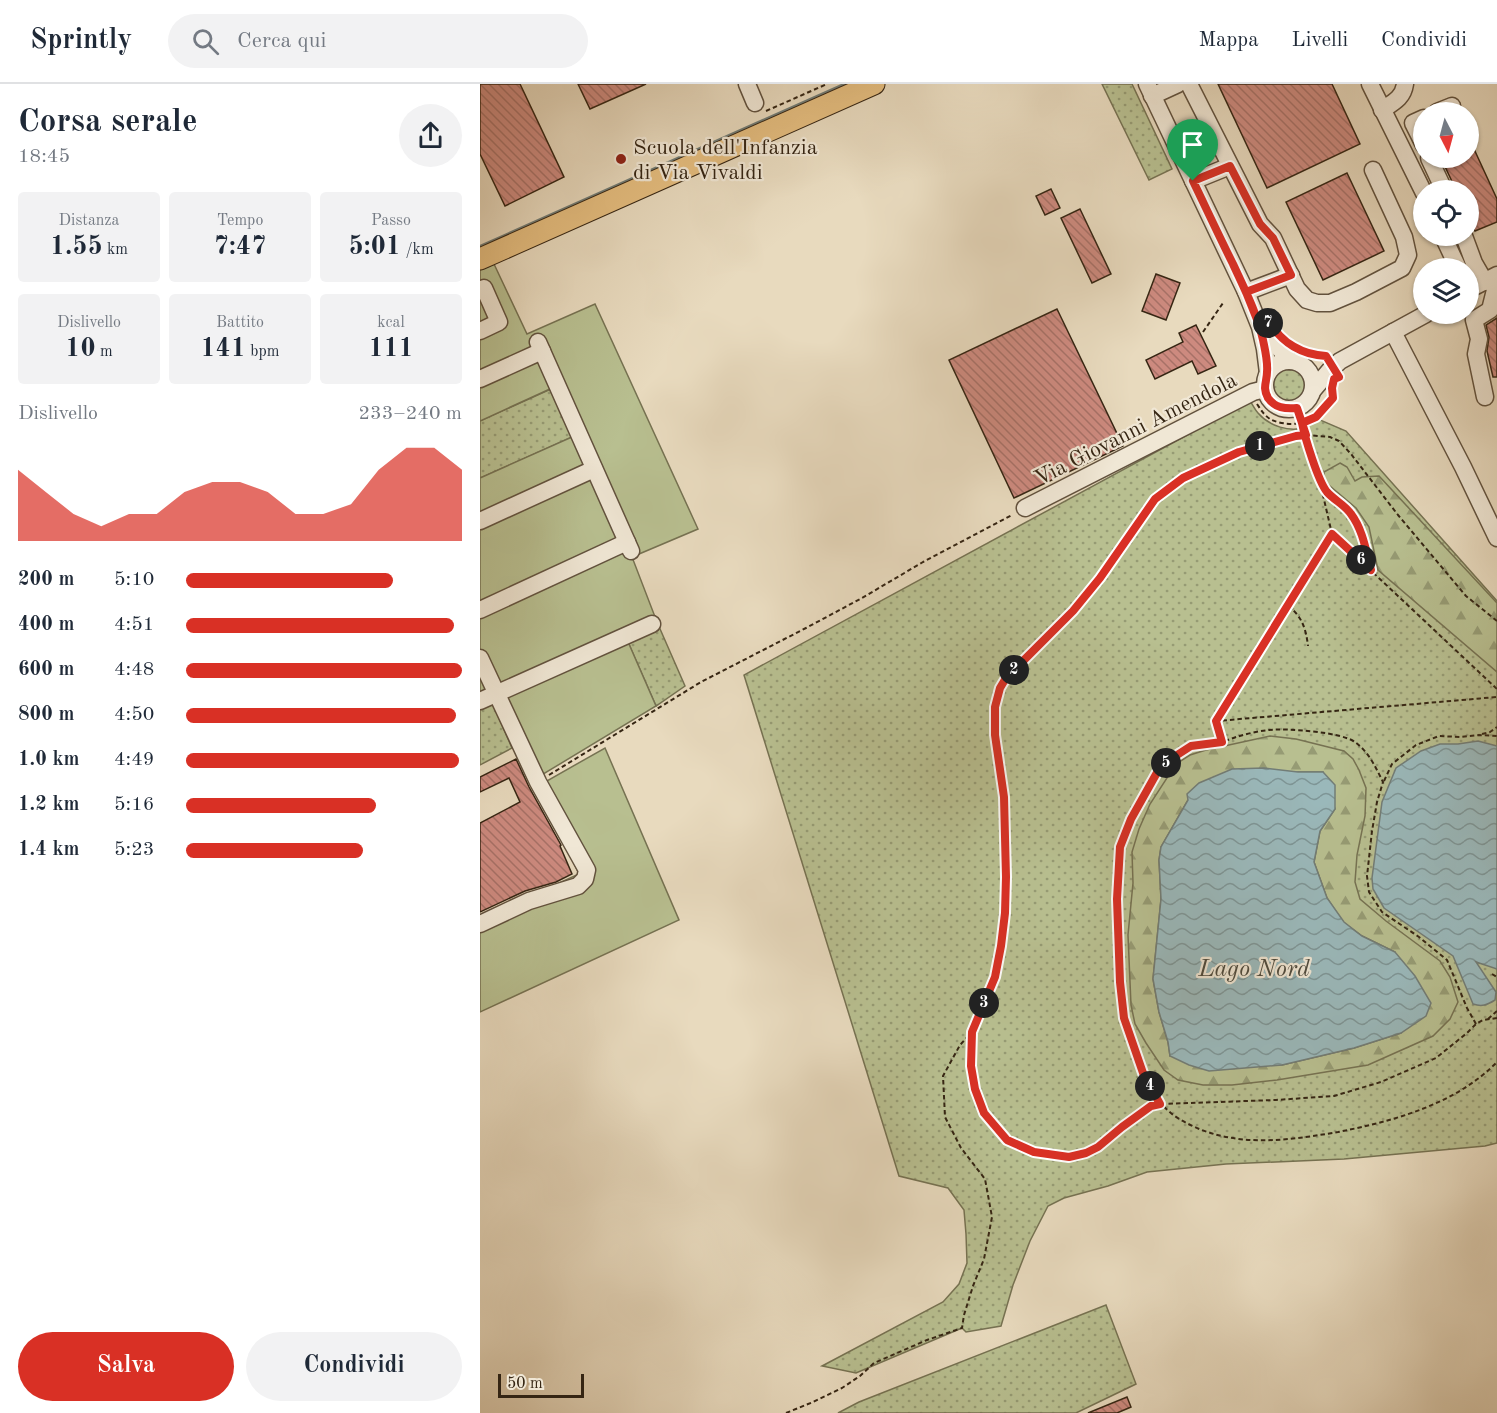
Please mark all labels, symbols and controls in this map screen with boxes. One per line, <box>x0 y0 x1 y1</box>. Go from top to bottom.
search box <box>168 14 588 68</box>
icon: search <box>189 25 222 58</box>
text: Sprintly <box>30 27 132 55</box>
text: Cerca qui <box>237 30 326 52</box>
text: Mappa <box>1198 30 1259 51</box>
text: Livelli <box>1292 30 1348 51</box>
text: Condividi <box>1381 30 1467 51</box>
north arrow <box>1413 102 1479 168</box>
map controls <box>1413 102 1479 324</box>
button: share <box>399 104 462 167</box>
text: Corsa serale <box>18 106 198 139</box>
pin <box>1167 119 1218 181</box>
icon: arrive <box>1176 128 1209 161</box>
place label: Scuola dell'Infanzia di Via Vivaldi <box>633 137 818 184</box>
text: 18:45 <box>18 147 70 167</box>
marker: Scuola dell'Infanzia di Via Vivaldi <box>614 152 628 166</box>
button: locate <box>1413 180 1479 246</box>
text: Distanza <box>59 213 119 229</box>
text: Tempo <box>217 213 263 229</box>
text: Passo <box>371 213 411 229</box>
text: 1.55 <box>50 234 103 260</box>
text: 7:47 <box>214 234 266 260</box>
text: 5:01 <box>348 234 401 260</box>
text: km <box>103 242 128 258</box>
text: /km <box>401 242 434 258</box>
button: layers <box>1413 258 1479 324</box>
pin: 7 <box>1253 308 1283 338</box>
text: Dislivello <box>57 315 121 331</box>
text: Battito <box>216 315 264 331</box>
text: kcal <box>377 315 405 331</box>
text: 7 <box>1263 315 1273 331</box>
text: 10 <box>65 336 95 362</box>
text: 141 <box>201 336 246 362</box>
text: 111 <box>368 336 414 362</box>
text: m <box>95 344 113 360</box>
text: bpm <box>246 344 279 360</box>
street label: Via Giovanni Amendola <box>1031 369 1241 490</box>
text: Dislivello <box>18 404 98 424</box>
text: 233–240 m <box>359 404 462 424</box>
pin: 1 <box>1245 431 1275 461</box>
text: 1 <box>1255 438 1265 454</box>
pin: 6 <box>1346 545 1376 575</box>
text: 6 <box>1356 552 1366 568</box>
text: 200 m <box>18 570 74 590</box>
text: 5:10 <box>114 570 154 590</box>
text: 400 m <box>18 615 74 635</box>
text: 4:51 <box>114 615 154 635</box>
pin: 2 <box>999 655 1029 685</box>
text: 600 m <box>18 660 74 680</box>
text: 4:48 <box>114 660 154 680</box>
text: 2 <box>1009 662 1019 678</box>
text: 800 m <box>18 705 74 725</box>
text: 4:50 <box>114 705 154 725</box>
pin: 5 <box>1151 748 1181 778</box>
text: 1.0 km <box>18 750 80 770</box>
text: 4:49 <box>114 750 154 770</box>
text: 5 <box>1161 755 1171 771</box>
text: 1.2 km <box>18 795 80 815</box>
text: 5:16 <box>114 795 154 815</box>
text: 1.4 km <box>18 840 80 860</box>
text: 5:23 <box>114 840 154 860</box>
water label: Lago Nord <box>1197 958 1310 982</box>
pin: 3 <box>969 988 999 1018</box>
text: 3 <box>979 995 989 1011</box>
pin: 4 <box>1135 1071 1165 1101</box>
text: 4 <box>1145 1078 1155 1094</box>
button: Salva <box>18 1332 234 1401</box>
button: Condividi <box>246 1332 462 1401</box>
scale bar <box>498 1371 584 1398</box>
text: 50 m <box>507 1376 543 1392</box>

